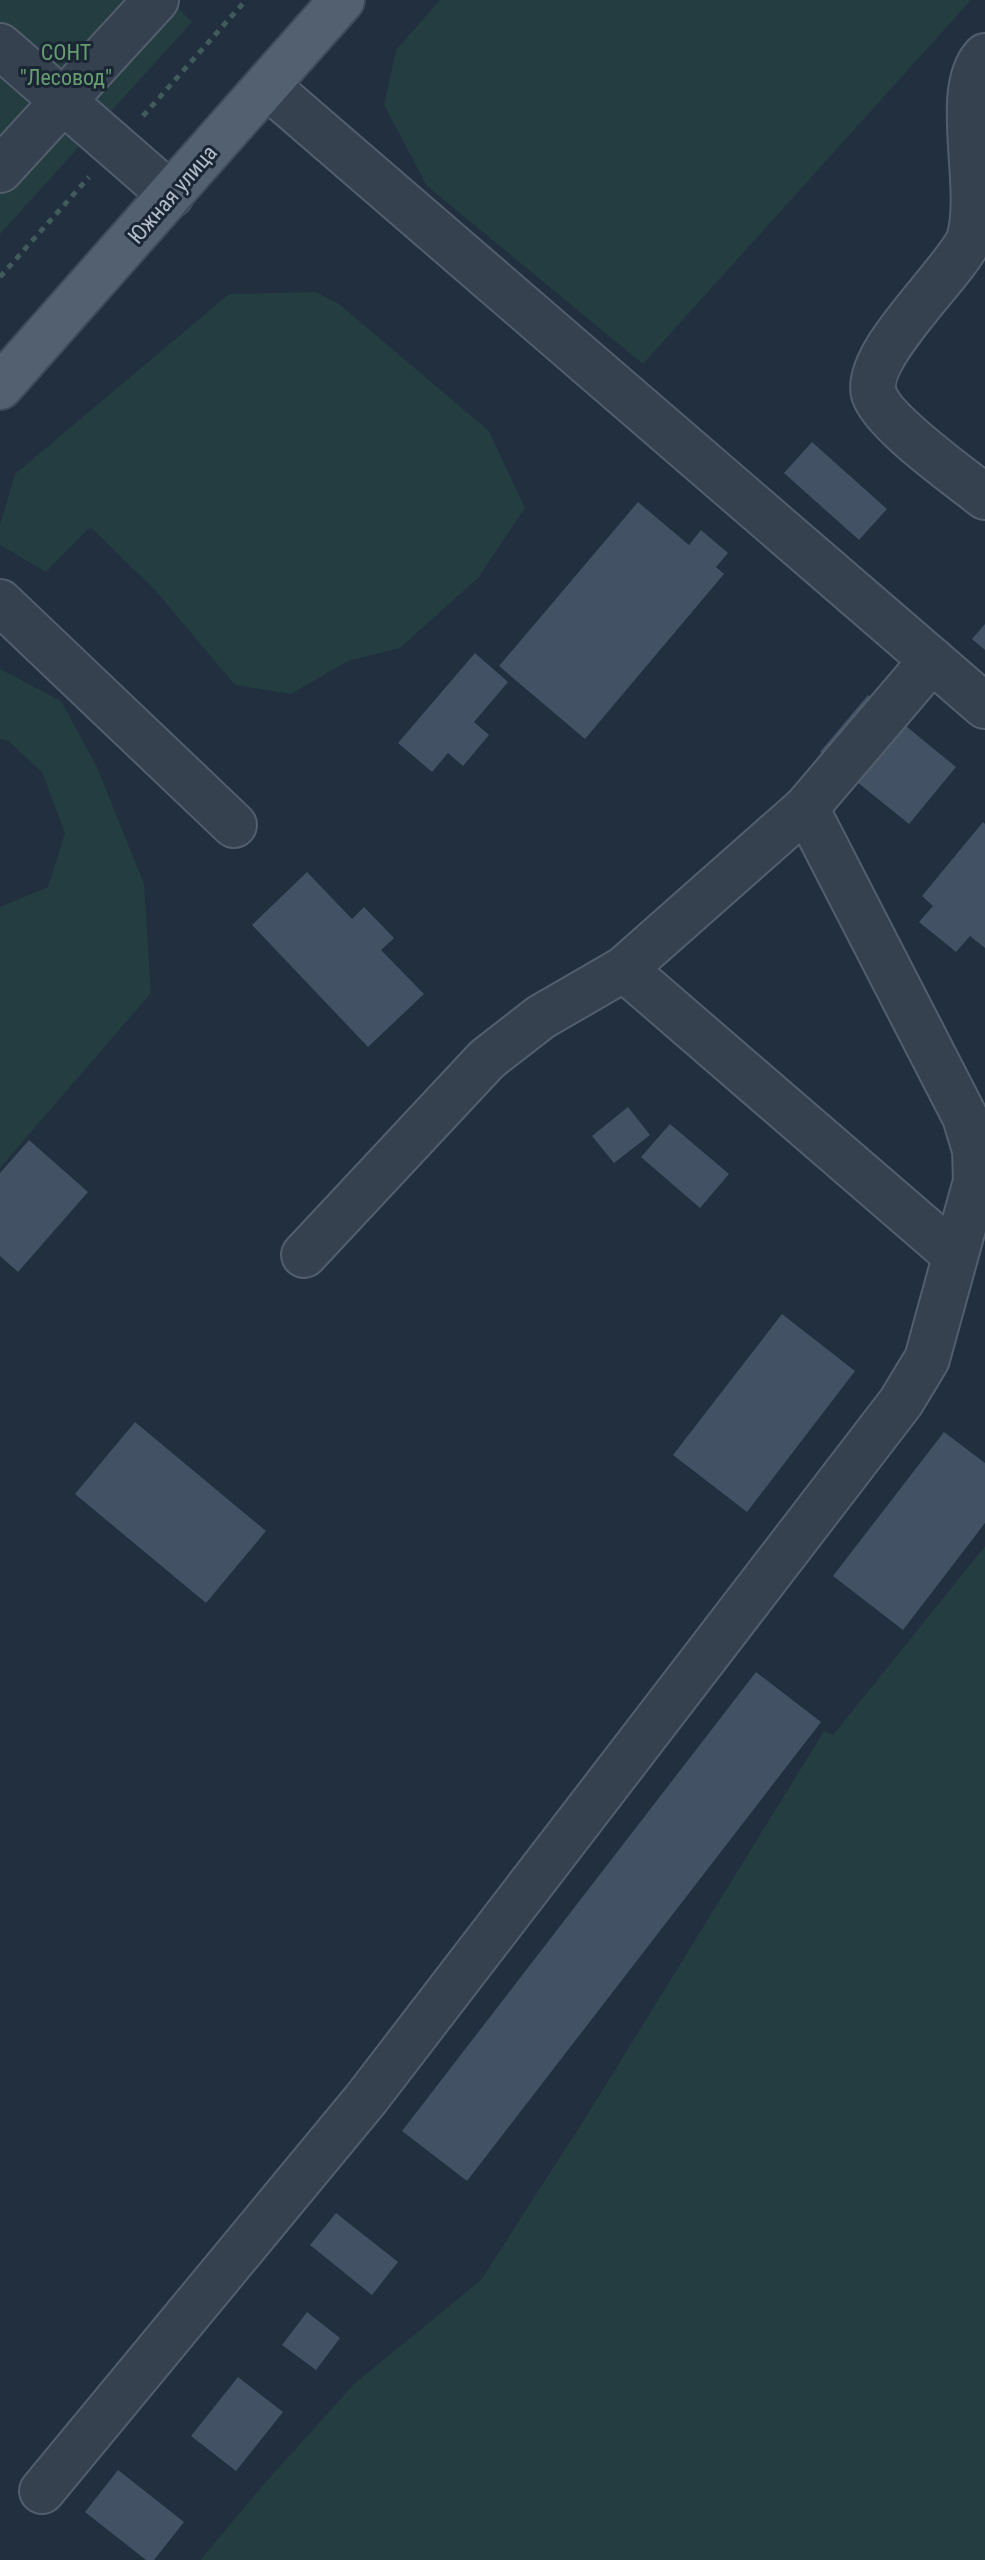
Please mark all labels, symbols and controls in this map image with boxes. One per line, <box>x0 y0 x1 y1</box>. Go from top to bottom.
park label: СОНТ "Лесовод" <box>20 40 112 90</box>
street label: Южная улица <box>123 140 222 249</box>

